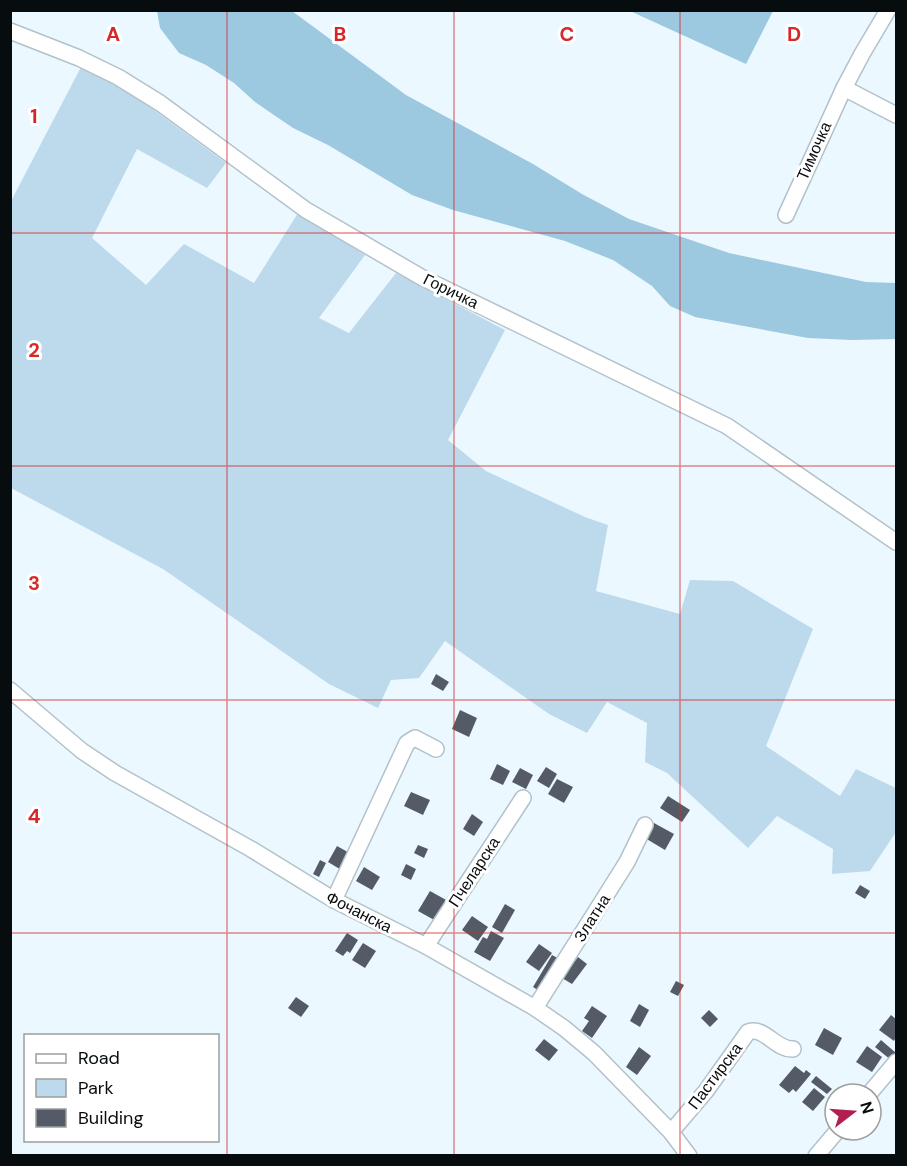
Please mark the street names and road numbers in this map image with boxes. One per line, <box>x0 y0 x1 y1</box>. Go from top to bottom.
street label: Тимочка <box>792 118 836 184</box>
street label: Горичка <box>420 269 482 313</box>
street label: Пчеларска <box>444 833 505 911</box>
street label: Фочанска <box>323 887 396 938</box>
street label: Златна <box>569 890 615 946</box>
street label: Пастирска <box>683 1039 747 1113</box>

